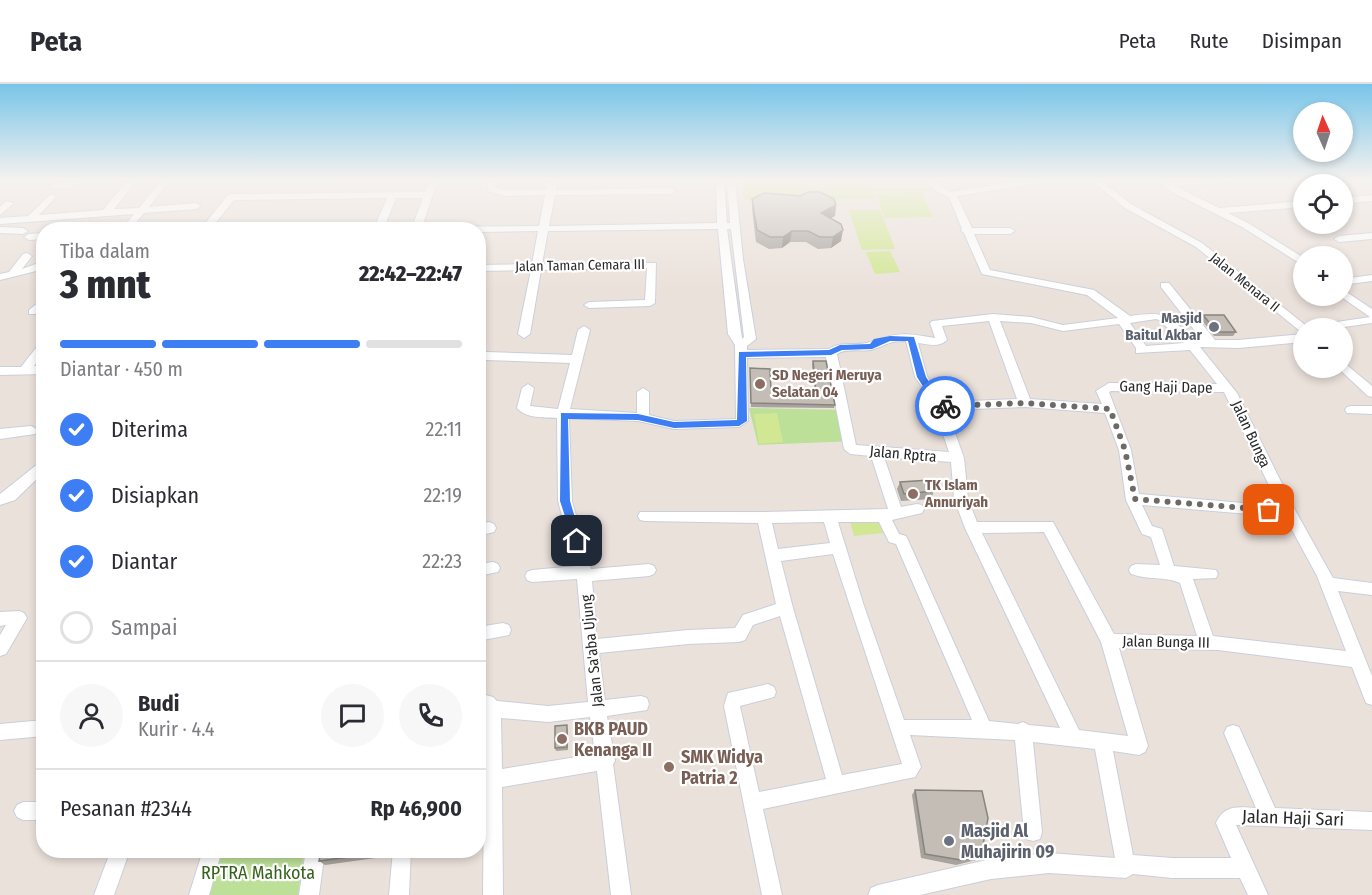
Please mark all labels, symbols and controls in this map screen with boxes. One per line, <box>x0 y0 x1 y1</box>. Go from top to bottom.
text: Peta <box>30 25 82 58</box>
text: Peta <box>1119 28 1156 54</box>
text: Rute <box>1189 28 1229 54</box>
text: Disimpan <box>1262 28 1342 54</box>
north arrow <box>1293 102 1353 162</box>
map controls <box>1293 102 1353 378</box>
button: locate <box>1293 174 1353 234</box>
text: Tiba dalam <box>60 239 150 263</box>
button: + <box>1293 246 1353 306</box>
street label: Jalan Menara II <box>1206 249 1283 316</box>
street label: Jalan Taman Cemara III <box>515 256 645 275</box>
text: 22:42–22:47 <box>359 260 462 287</box>
text: 3 mnt <box>60 262 151 308</box>
place label: Masjid Baitul Akbar <box>1125 309 1202 344</box>
button: − <box>1293 318 1353 378</box>
marker: Masjid Baitul Akbar <box>1207 320 1221 334</box>
text: Diantar · 450 m <box>60 357 183 381</box>
place label: SD Negeri Meruya Selatan 04 <box>772 366 882 401</box>
courier <box>915 376 975 436</box>
marker: SD Negeri Meruya Selatan 04 <box>753 377 767 391</box>
street label: Gang Haji Dape <box>1119 377 1213 397</box>
icon: bike <box>929 390 962 423</box>
street label: Jalan Bunga <box>1228 398 1274 470</box>
icon: check <box>60 413 93 446</box>
text: Diterima <box>111 416 188 443</box>
text: 22:11 <box>426 417 462 441</box>
street label: Jalan Rptra <box>869 442 937 466</box>
place label: TK Islam Annuriyah <box>924 476 988 511</box>
icon: check <box>60 479 93 512</box>
text: Disiapkan <box>111 482 199 509</box>
text: 22:19 <box>423 483 462 507</box>
pin <box>1243 484 1294 535</box>
marker: TK Islam Annuriyah <box>906 487 920 501</box>
icon: bag <box>1252 493 1285 526</box>
pin <box>551 515 602 566</box>
icon: home <box>560 524 593 557</box>
icon: check <box>60 545 93 578</box>
text: Diantar <box>111 548 177 575</box>
text: 22:23 <box>422 549 462 573</box>
street label: Jalan Sa'aba Ujung <box>577 594 607 708</box>
text: Sampai <box>111 614 177 641</box>
street label: Jalan Bunga III <box>1122 632 1210 652</box>
button: person <box>60 684 123 747</box>
button: chat <box>321 684 384 747</box>
button: phone <box>399 684 462 747</box>
text: Budi <box>138 690 179 717</box>
text: Kurir · 4.4 <box>138 717 214 741</box>
place label: BKB PAUD Kenanga II <box>574 718 652 761</box>
marker: BKB PAUD Kenanga II <box>555 732 569 746</box>
place label: SMK Widya Patria 2 <box>681 746 763 789</box>
marker: SMK Widya Patria 2 <box>662 760 676 774</box>
text: Pesanan #2344 <box>60 795 192 822</box>
text: Rp 46,900 <box>370 795 462 822</box>
street label: Jalan Haji Sari <box>1242 805 1344 831</box>
place label: Masjid Al Muhajirin 09 <box>961 820 1054 863</box>
marker: Masjid Al Muhajirin 09 <box>942 834 956 848</box>
park label: RPTRA Mahkota <box>201 862 315 884</box>

